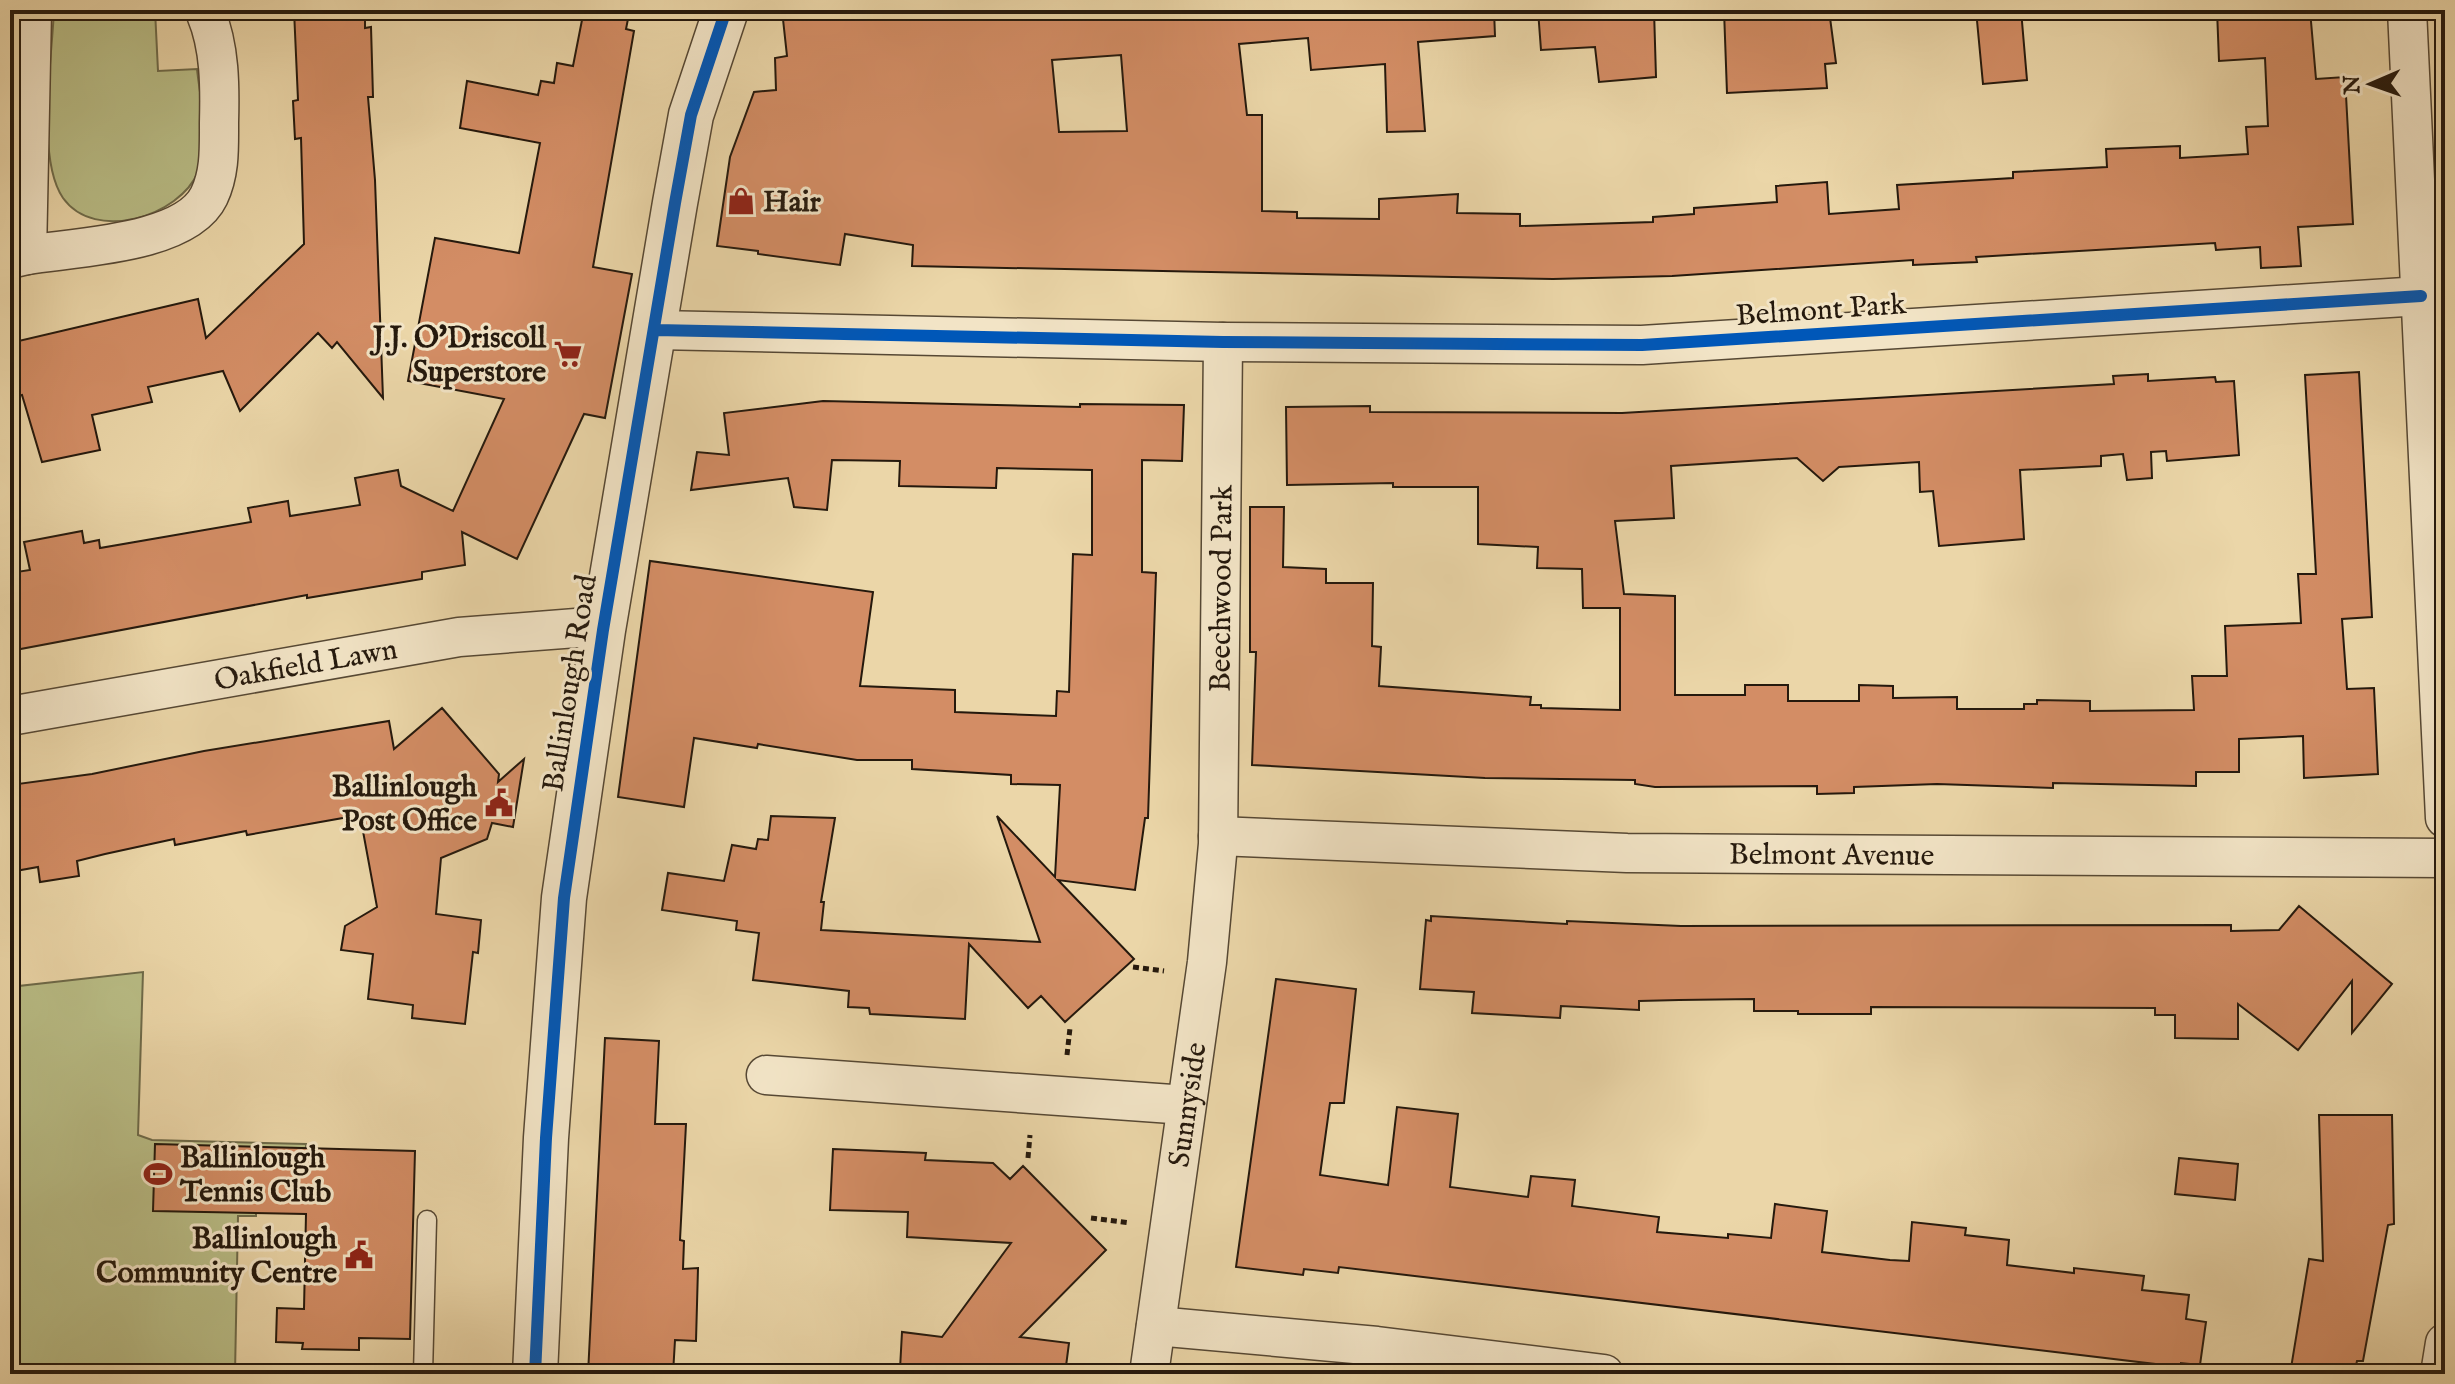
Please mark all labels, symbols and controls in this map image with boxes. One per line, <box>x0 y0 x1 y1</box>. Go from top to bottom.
north arrow <box>2331 44 2411 124</box>
text: N <box>2339 75 2367 96</box>
place label: Hair <box>763 184 822 222</box>
shop icon: Hair <box>726 186 756 216</box>
street label: Belmont Park <box>1735 286 1909 336</box>
place label: J.J. O'Driscoll Superstore <box>369 320 547 392</box>
supermarket icon: J.J. O'Driscoll Superstore <box>553 339 583 369</box>
street label: Beechwood Park <box>1203 484 1243 692</box>
street label: Ballinlough Road <box>535 571 607 795</box>
street label: Oakfield Lawn <box>211 631 400 701</box>
place label: Ballinlough Post Office <box>332 769 478 841</box>
public building icon: Ballinlough Post Office <box>484 788 514 818</box>
street label: Belmont Avenue <box>1729 837 1934 876</box>
street label: Sunnyside <box>1161 1040 1216 1170</box>
place label: Ballinlough Tennis Club <box>179 1140 331 1212</box>
sports icon: Ballinlough Tennis Club <box>143 1159 173 1189</box>
place label: Ballinlough Community Centre <box>96 1221 338 1293</box>
public building icon: Ballinlough Community Centre <box>344 1240 374 1270</box>

